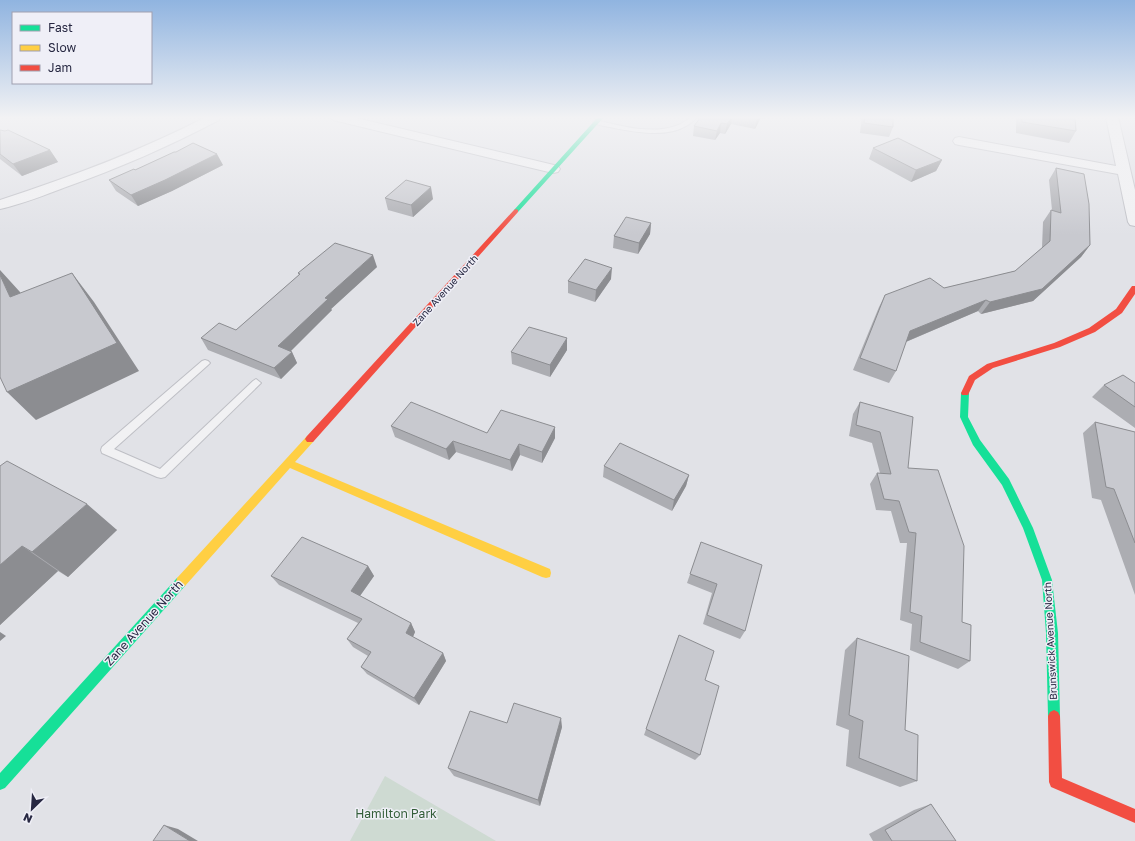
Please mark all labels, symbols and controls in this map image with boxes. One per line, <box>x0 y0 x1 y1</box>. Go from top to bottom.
legend <box>12 12 152 84</box>
text: Fast <box>48 20 73 35</box>
text: Slow <box>48 40 76 55</box>
text: Jam <box>48 60 72 75</box>
street label: Zane Avenue North <box>410 252 480 328</box>
street label: Zane Avenue North <box>101 577 186 669</box>
street label: Brunswick Avenue North <box>1041 582 1059 700</box>
north arrow <box>12 789 52 829</box>
park label: Hamilton Park <box>355 806 437 821</box>
text: N <box>21 811 34 826</box>

